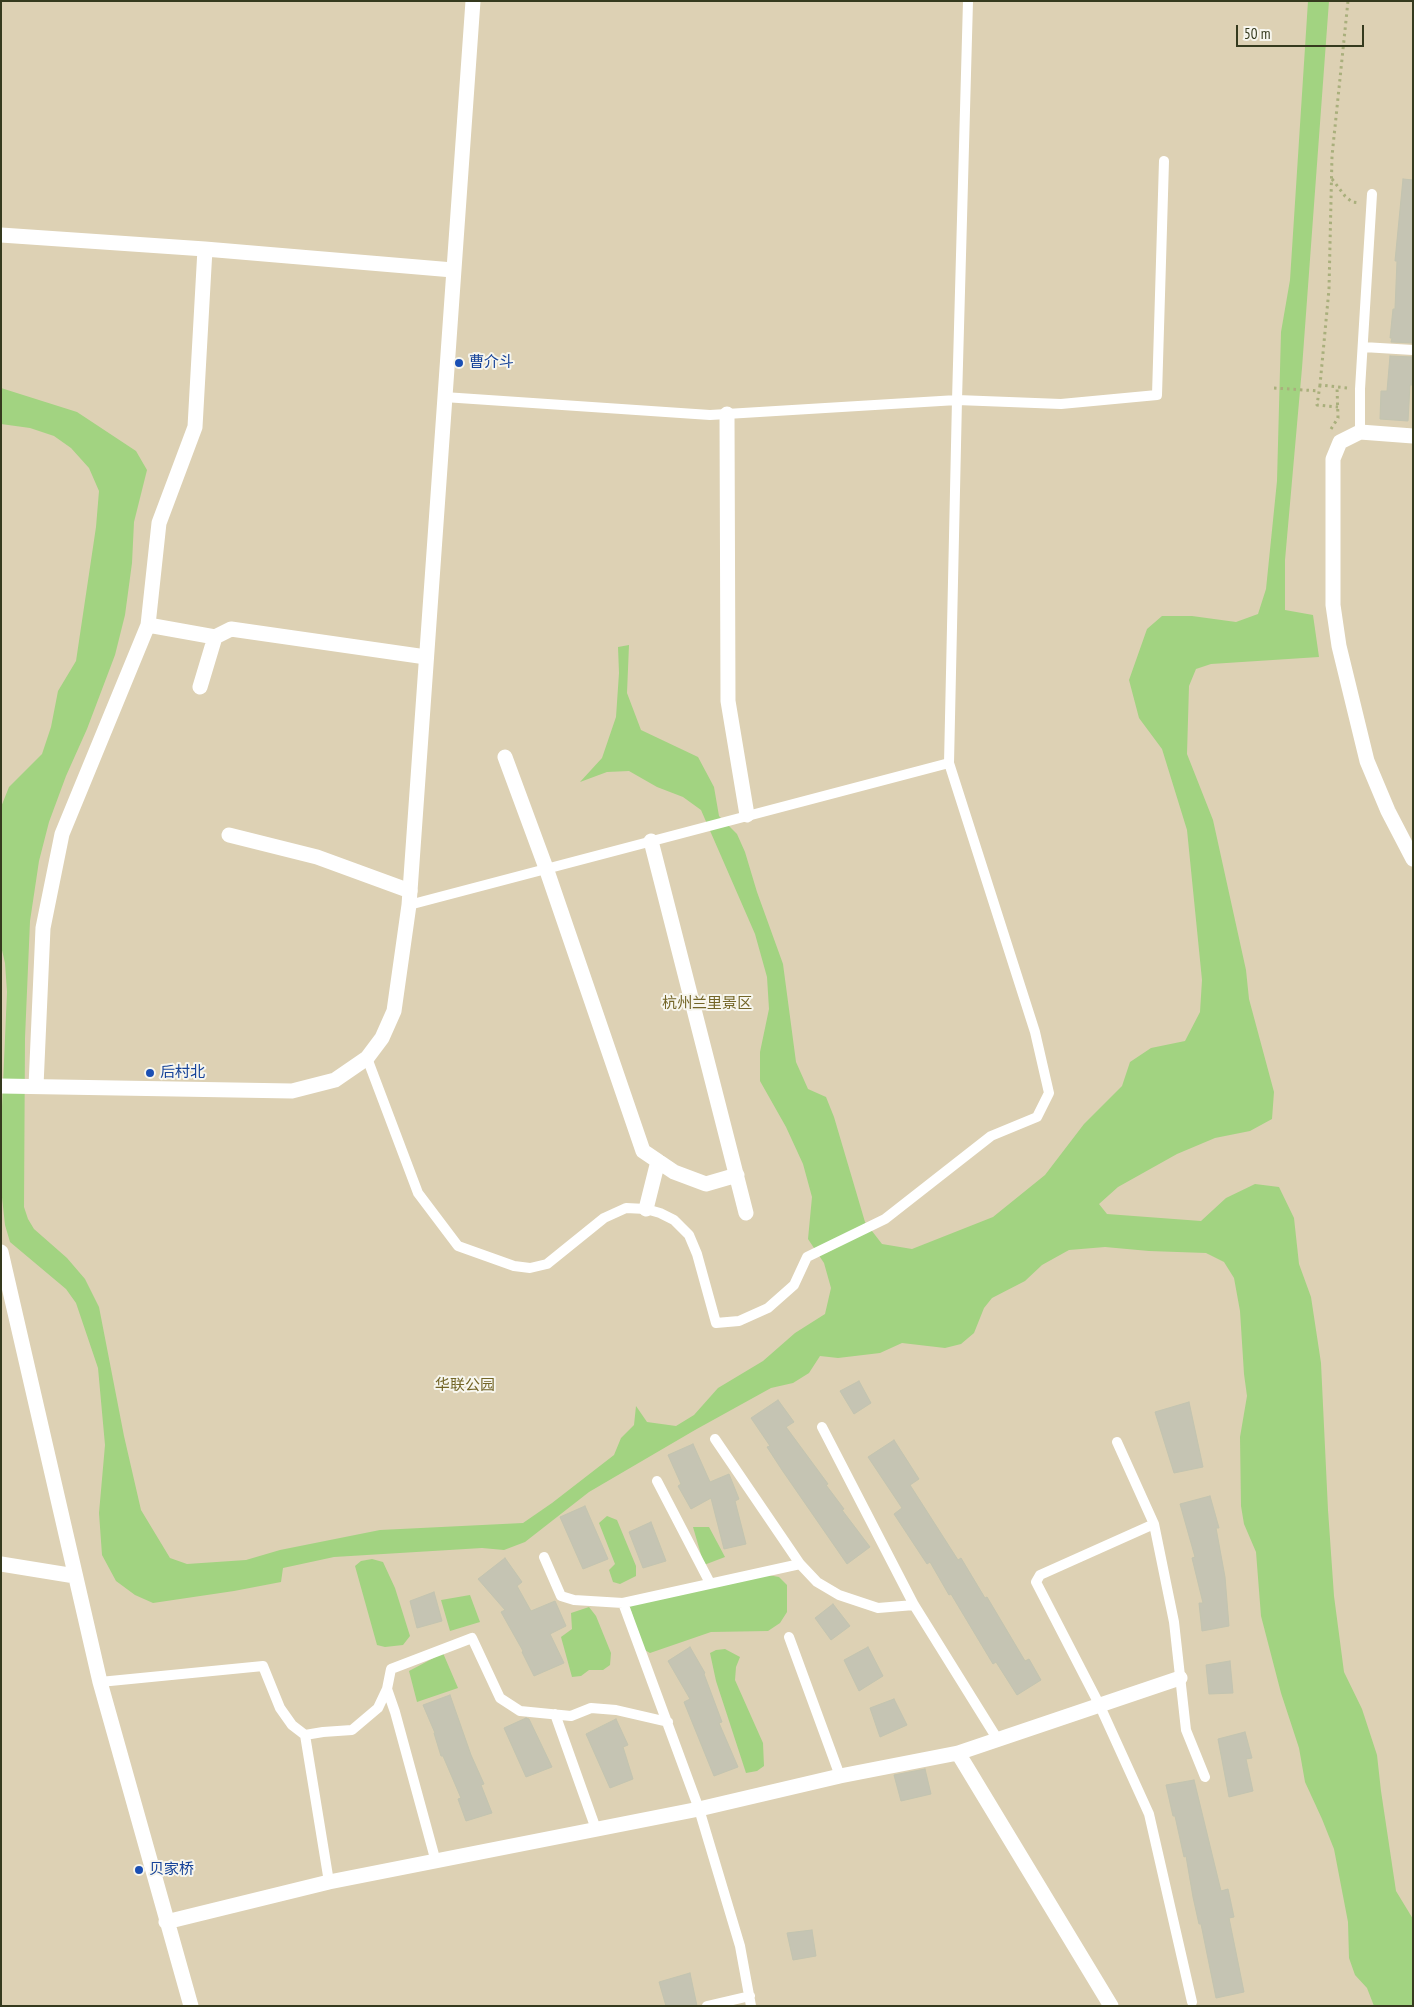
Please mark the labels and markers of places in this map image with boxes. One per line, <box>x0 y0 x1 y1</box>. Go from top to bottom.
place label: 曹介斗 <box>469 354 514 372</box>
marker: 曹介斗 <box>453 357 465 369</box>
place label: 后村北 <box>160 1064 205 1082</box>
marker: 后村北 <box>144 1067 156 1079</box>
place label: 贝家桥 <box>149 1861 194 1879</box>
marker: 贝家桥 <box>133 1864 145 1876</box>

